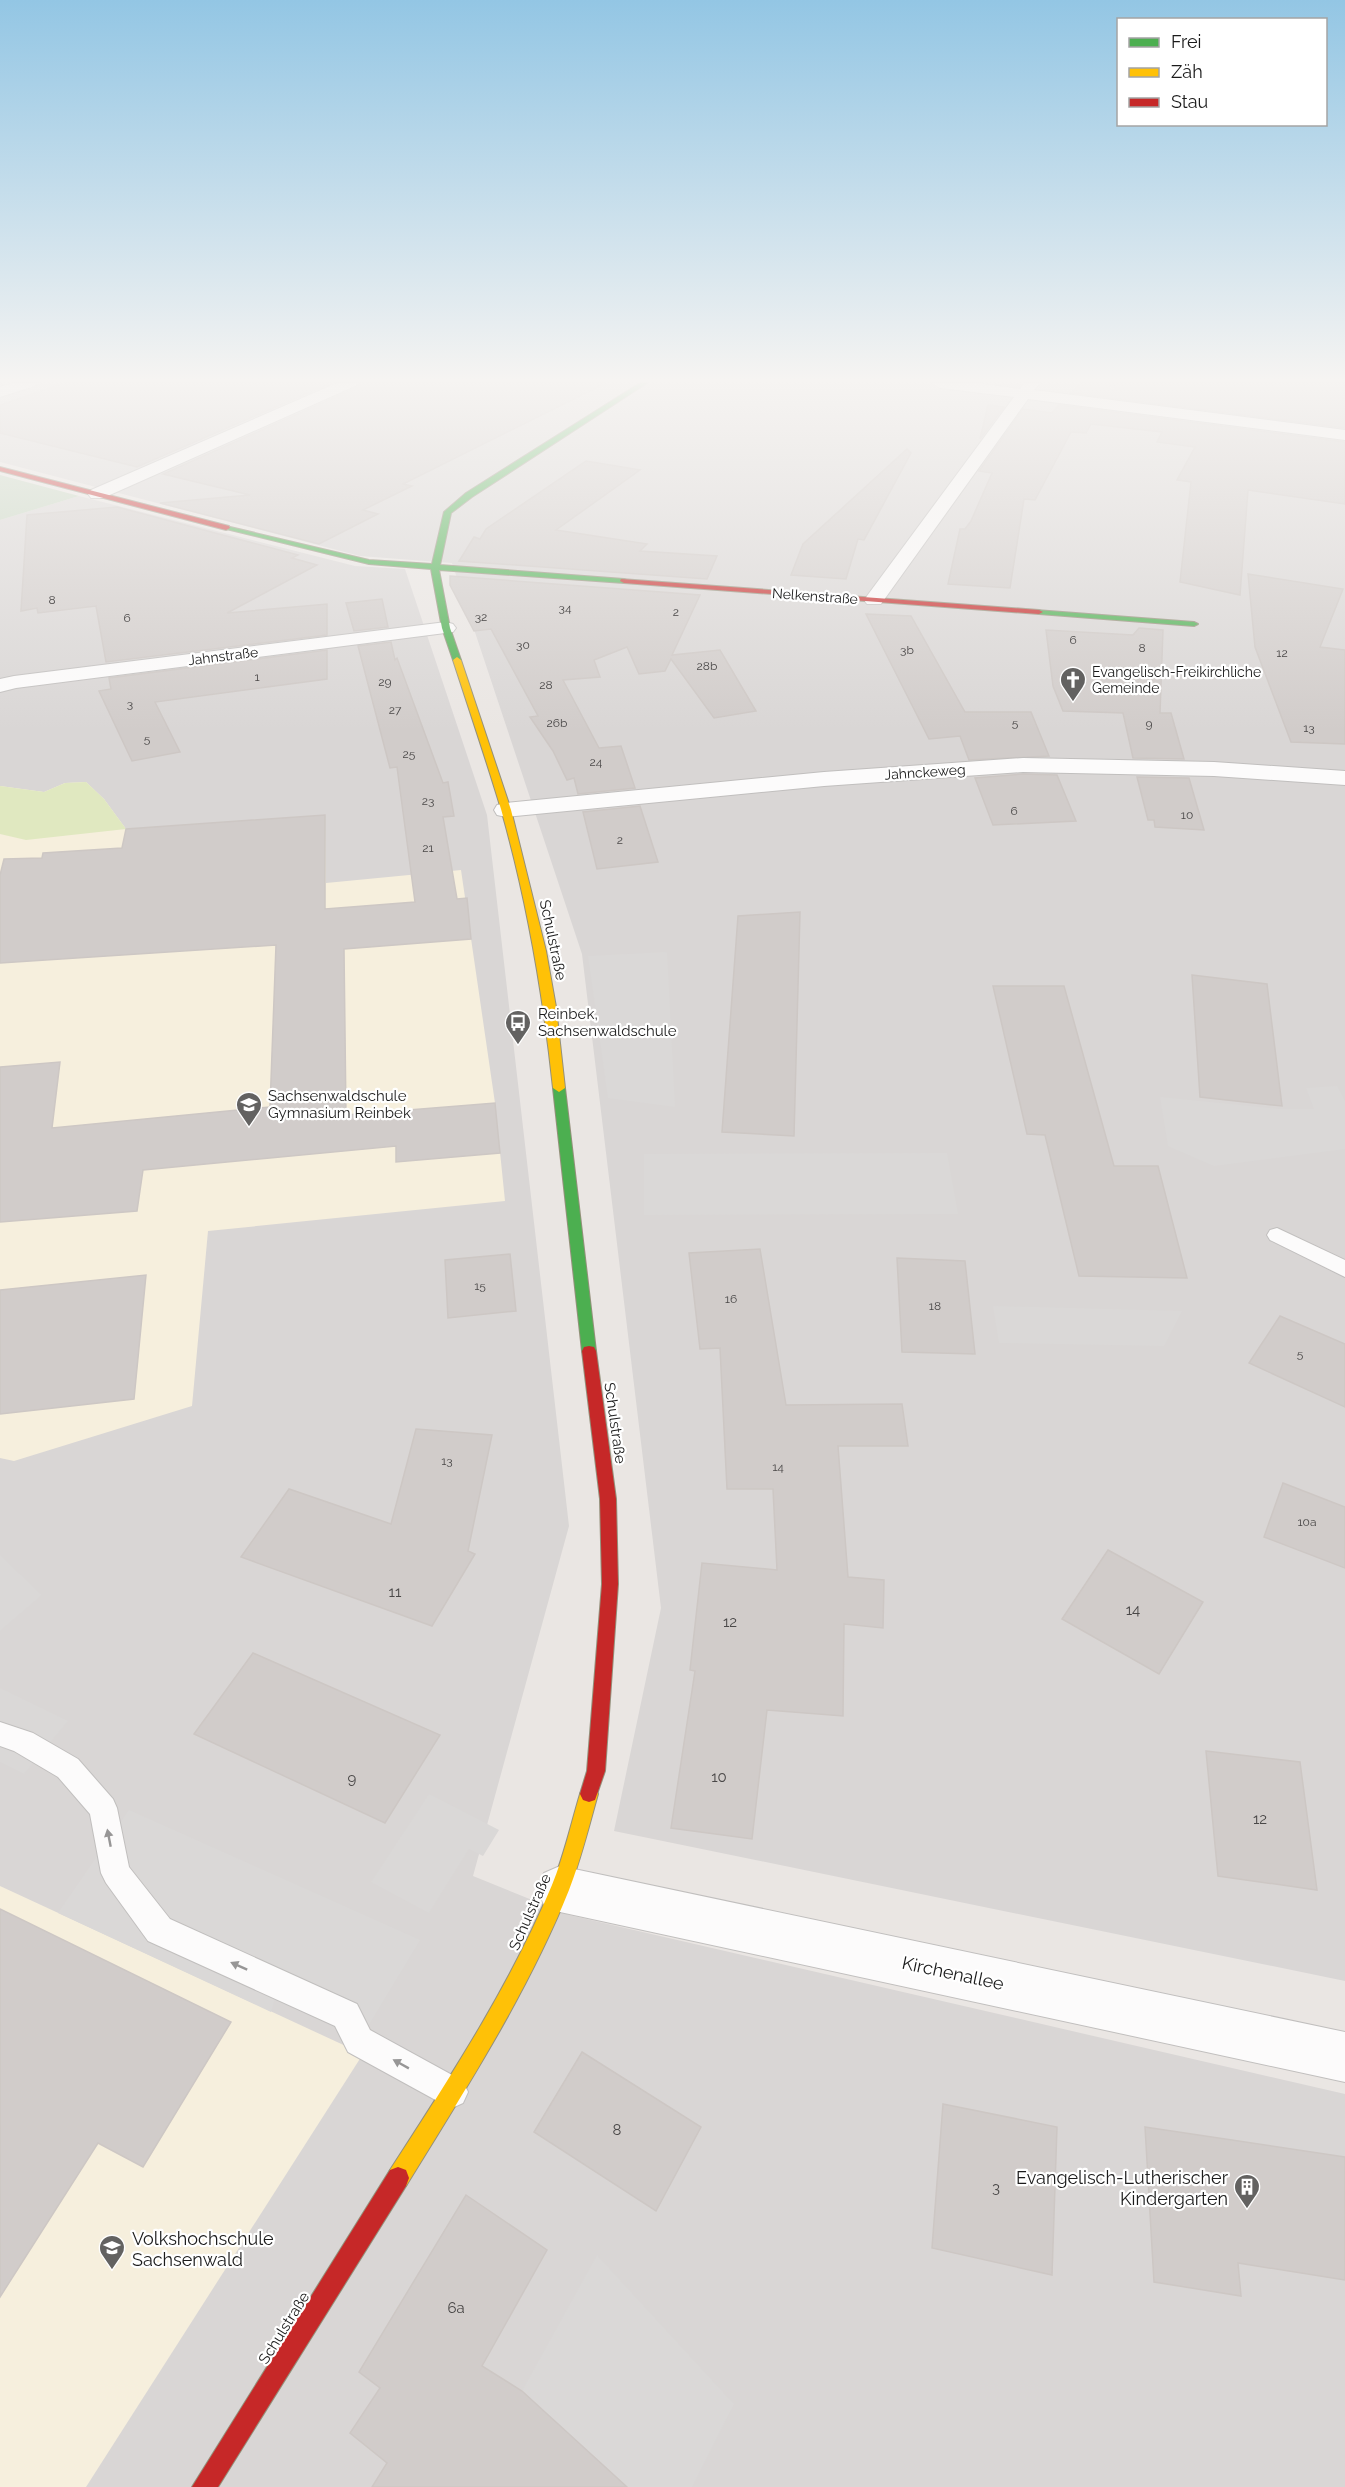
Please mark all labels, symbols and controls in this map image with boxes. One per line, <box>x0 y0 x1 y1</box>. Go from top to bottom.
legend <box>1117 18 1327 126</box>
text: Frei <box>1171 31 1201 52</box>
text: Zäh <box>1171 61 1203 82</box>
text: Stau <box>1171 91 1208 112</box>
street label: Nelkenstraße <box>772 585 858 607</box>
house number: 8 <box>48 593 56 607</box>
house number: 34 <box>559 601 572 615</box>
house number: 2 <box>673 605 679 619</box>
house number: 32 <box>475 610 487 624</box>
house number: 6 <box>123 611 131 625</box>
house number: 6 <box>1069 633 1077 647</box>
house number: 30 <box>516 638 530 652</box>
house number: 8 <box>1138 641 1146 655</box>
house number: 3b <box>900 643 914 657</box>
street label: Jahnstraße <box>187 644 259 668</box>
house number: 12 <box>1276 646 1288 660</box>
house number: 28b <box>697 659 717 673</box>
place label: Evangelisch-Freikirchliche Gemeinde <box>1092 664 1261 696</box>
church icon: Evangelisch-Freikirchliche Gemeinde <box>1058 665 1088 703</box>
house number: 1 <box>254 670 260 684</box>
house number: 29 <box>378 675 392 689</box>
house number: 28 <box>539 678 553 692</box>
house number: 3 <box>127 697 133 711</box>
house number: 27 <box>389 703 402 717</box>
house number: 26b <box>547 716 567 730</box>
house number: 5 <box>1012 716 1019 730</box>
house number: 9 <box>1145 717 1153 731</box>
house number: 13 <box>1303 721 1315 735</box>
house number: 5 <box>144 732 151 746</box>
house number: 25 <box>403 747 416 761</box>
house number: 24 <box>590 755 603 769</box>
street label: Jahnckeweg <box>884 761 966 783</box>
house number: 23 <box>422 794 434 808</box>
house number: 6 <box>1010 804 1018 818</box>
house number: 10 <box>1181 808 1193 822</box>
house number: 2 <box>617 833 623 847</box>
house number: 21 <box>422 841 434 855</box>
street label: Schulstraße <box>536 898 570 982</box>
place label: Reinbek, Sachsenwaldschule <box>538 1005 677 1040</box>
bus stop icon: Reinbek, Sachsenwaldschule <box>503 1008 533 1046</box>
place label: Sachsenwaldschule Gymnasium Reinbek <box>268 1087 411 1122</box>
school or university icon: Sachsenwaldschule Gymnasium Reinbek <box>234 1090 264 1128</box>
house number: 15 <box>474 1279 486 1293</box>
house number: 16 <box>725 1292 737 1306</box>
house number: 18 <box>929 1299 941 1313</box>
house number: 5 <box>1297 1347 1304 1361</box>
street label: Schulstraße <box>600 1381 630 1465</box>
house number: 13 <box>441 1454 453 1468</box>
house number: 14 <box>772 1460 784 1474</box>
house number: 10a <box>1297 1515 1317 1529</box>
house number: 11 <box>389 1583 402 1601</box>
house number: 14 <box>1126 1601 1140 1619</box>
house number: 12 <box>723 1613 737 1631</box>
house number: 10 <box>711 1768 727 1786</box>
house number: 9 <box>348 1770 357 1788</box>
house number: 12 <box>1253 1810 1267 1828</box>
one-way arrow <box>104 1828 113 1847</box>
street label: Schulstraße <box>505 1871 555 1953</box>
street label: Kirchenallee <box>900 1952 1006 1994</box>
one-way arrow <box>229 1961 247 1971</box>
one-way arrow <box>392 2059 409 2069</box>
house number: 8 <box>613 2121 622 2139</box>
place label: Evangelisch-Lutherischer Kindergarten <box>1016 2167 1229 2209</box>
building icon: Evangelisch-Lutherischer Kindergarten <box>1232 2172 1262 2210</box>
house number: 3 <box>992 2179 1000 2197</box>
place label: Volkshochschule Sachsenwald <box>132 2228 274 2270</box>
school or university icon: Volkshochschule Sachsenwald <box>97 2233 127 2271</box>
street label: Schulstraße <box>255 2288 313 2367</box>
house number: 6a <box>447 2299 465 2317</box>

